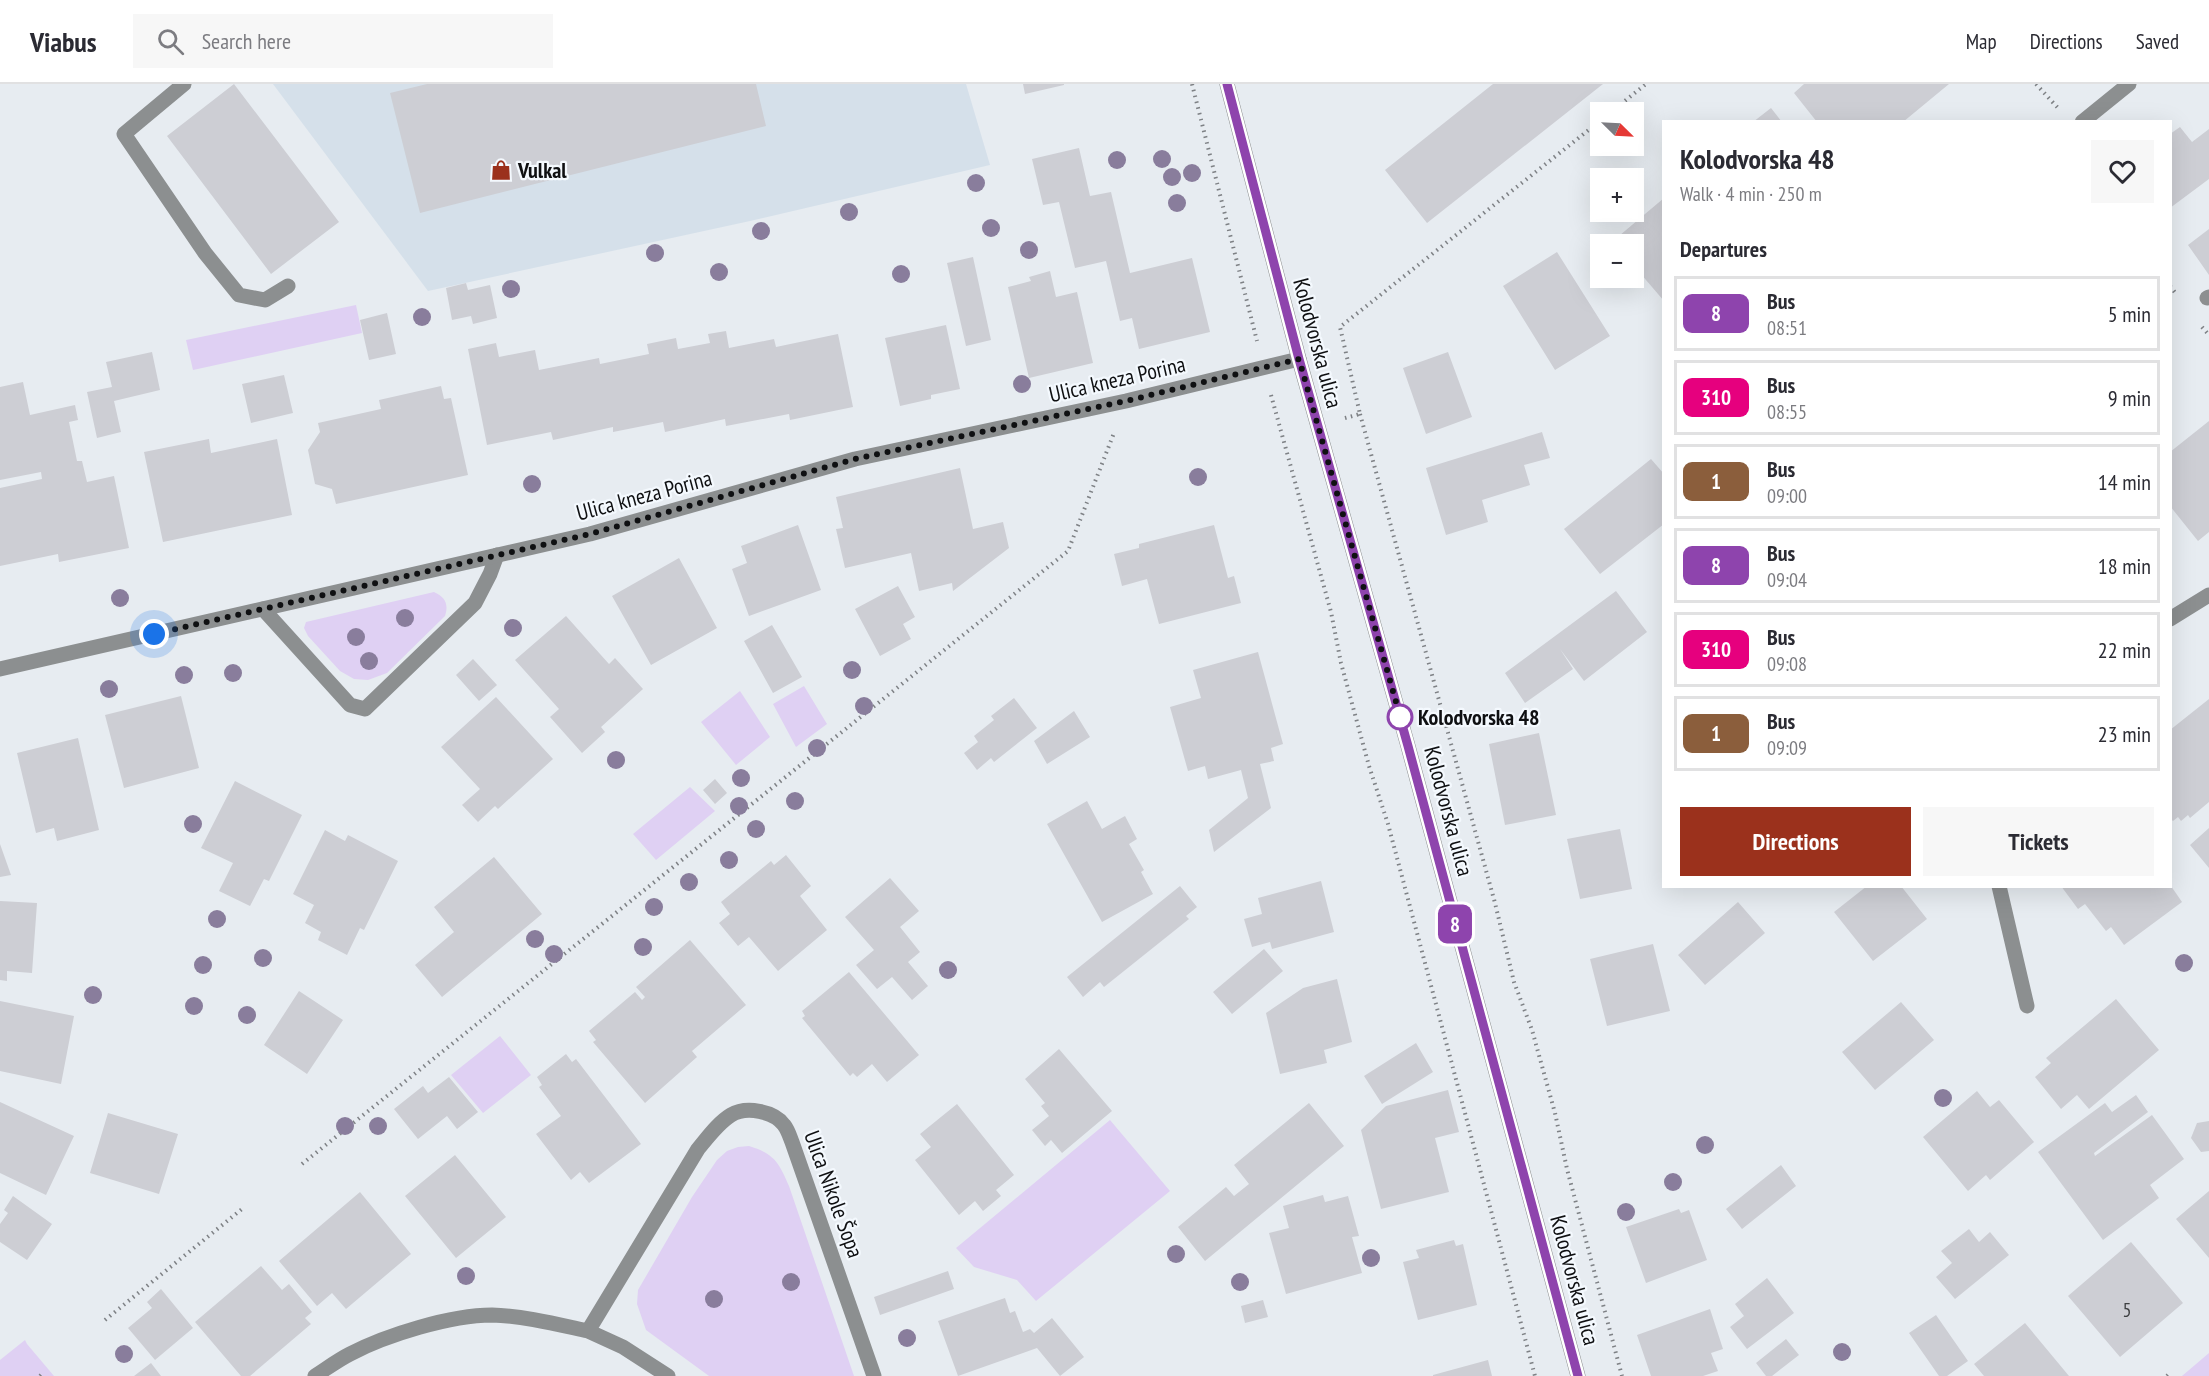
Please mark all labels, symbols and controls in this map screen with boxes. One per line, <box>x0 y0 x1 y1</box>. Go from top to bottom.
search box <box>133 14 553 68</box>
text: Viabus <box>30 23 97 60</box>
icon: search <box>154 25 187 58</box>
text: Search here <box>202 27 291 55</box>
text: Map <box>1966 28 1997 55</box>
text: Directions <box>2030 28 2103 55</box>
text: Saved <box>2136 28 2179 55</box>
north arrow <box>1590 102 1644 156</box>
map controls <box>1590 102 1644 288</box>
text: Kolodvorska 48 <box>1680 140 1835 177</box>
button: heart <box>2091 140 2154 203</box>
place label: Vulkal <box>517 156 567 184</box>
shop icon: Vulkal <box>489 158 513 182</box>
button: + <box>1590 168 1644 222</box>
text: Walk · 4 min · 250 m <box>1680 181 1822 207</box>
button: − <box>1590 234 1644 288</box>
text: Departures <box>1680 235 1767 263</box>
street label: Kolodvorska ulica <box>1287 275 1349 411</box>
text: Bus <box>1767 287 1795 315</box>
text: 8 <box>1711 300 1721 327</box>
text: 5 min <box>2108 300 2151 328</box>
text: 08:51 <box>1767 315 1807 341</box>
street label: Ulica kneza Porina <box>1046 350 1188 408</box>
text: Bus <box>1767 371 1795 399</box>
text: 310 <box>1701 384 1731 411</box>
text: 9 min <box>2108 384 2151 412</box>
text: 08:55 <box>1767 399 1807 425</box>
text: Bus <box>1767 455 1795 483</box>
street label: Ulica kneza Porina <box>573 463 715 527</box>
text: 1 <box>1711 468 1721 495</box>
text: 14 min <box>2098 468 2151 496</box>
text: 09:00 <box>1767 483 1807 509</box>
text: Bus <box>1767 539 1795 567</box>
text: 8 <box>1711 552 1721 579</box>
text: 18 min <box>2098 552 2151 580</box>
text: 09:04 <box>1767 567 1807 593</box>
your location <box>139 619 169 649</box>
text: Bus <box>1767 623 1795 651</box>
text: 310 <box>1701 636 1731 663</box>
text: 22 min <box>2098 636 2151 664</box>
text: 09:08 <box>1767 651 1807 677</box>
place label: Kolodvorska 48 <box>1418 703 1540 731</box>
marker: Kolodvorska 48 <box>1387 704 1413 730</box>
text: Bus <box>1767 707 1795 735</box>
text: 1 <box>1711 720 1721 747</box>
text: 23 min <box>2098 720 2151 748</box>
text: 09:09 <box>1767 735 1807 761</box>
street label: Kolodvorska ulica <box>1418 743 1480 879</box>
button: Directions <box>1680 807 1911 876</box>
button: Tickets <box>1923 807 2154 876</box>
line badge: 8 <box>1436 904 1474 944</box>
text: 8 <box>1450 911 1460 938</box>
street label: Ulica Nikole Šopa <box>798 1127 870 1261</box>
street label: Kolodvorska ulica <box>1544 1212 1606 1348</box>
house number: 5 <box>2123 1297 2132 1323</box>

